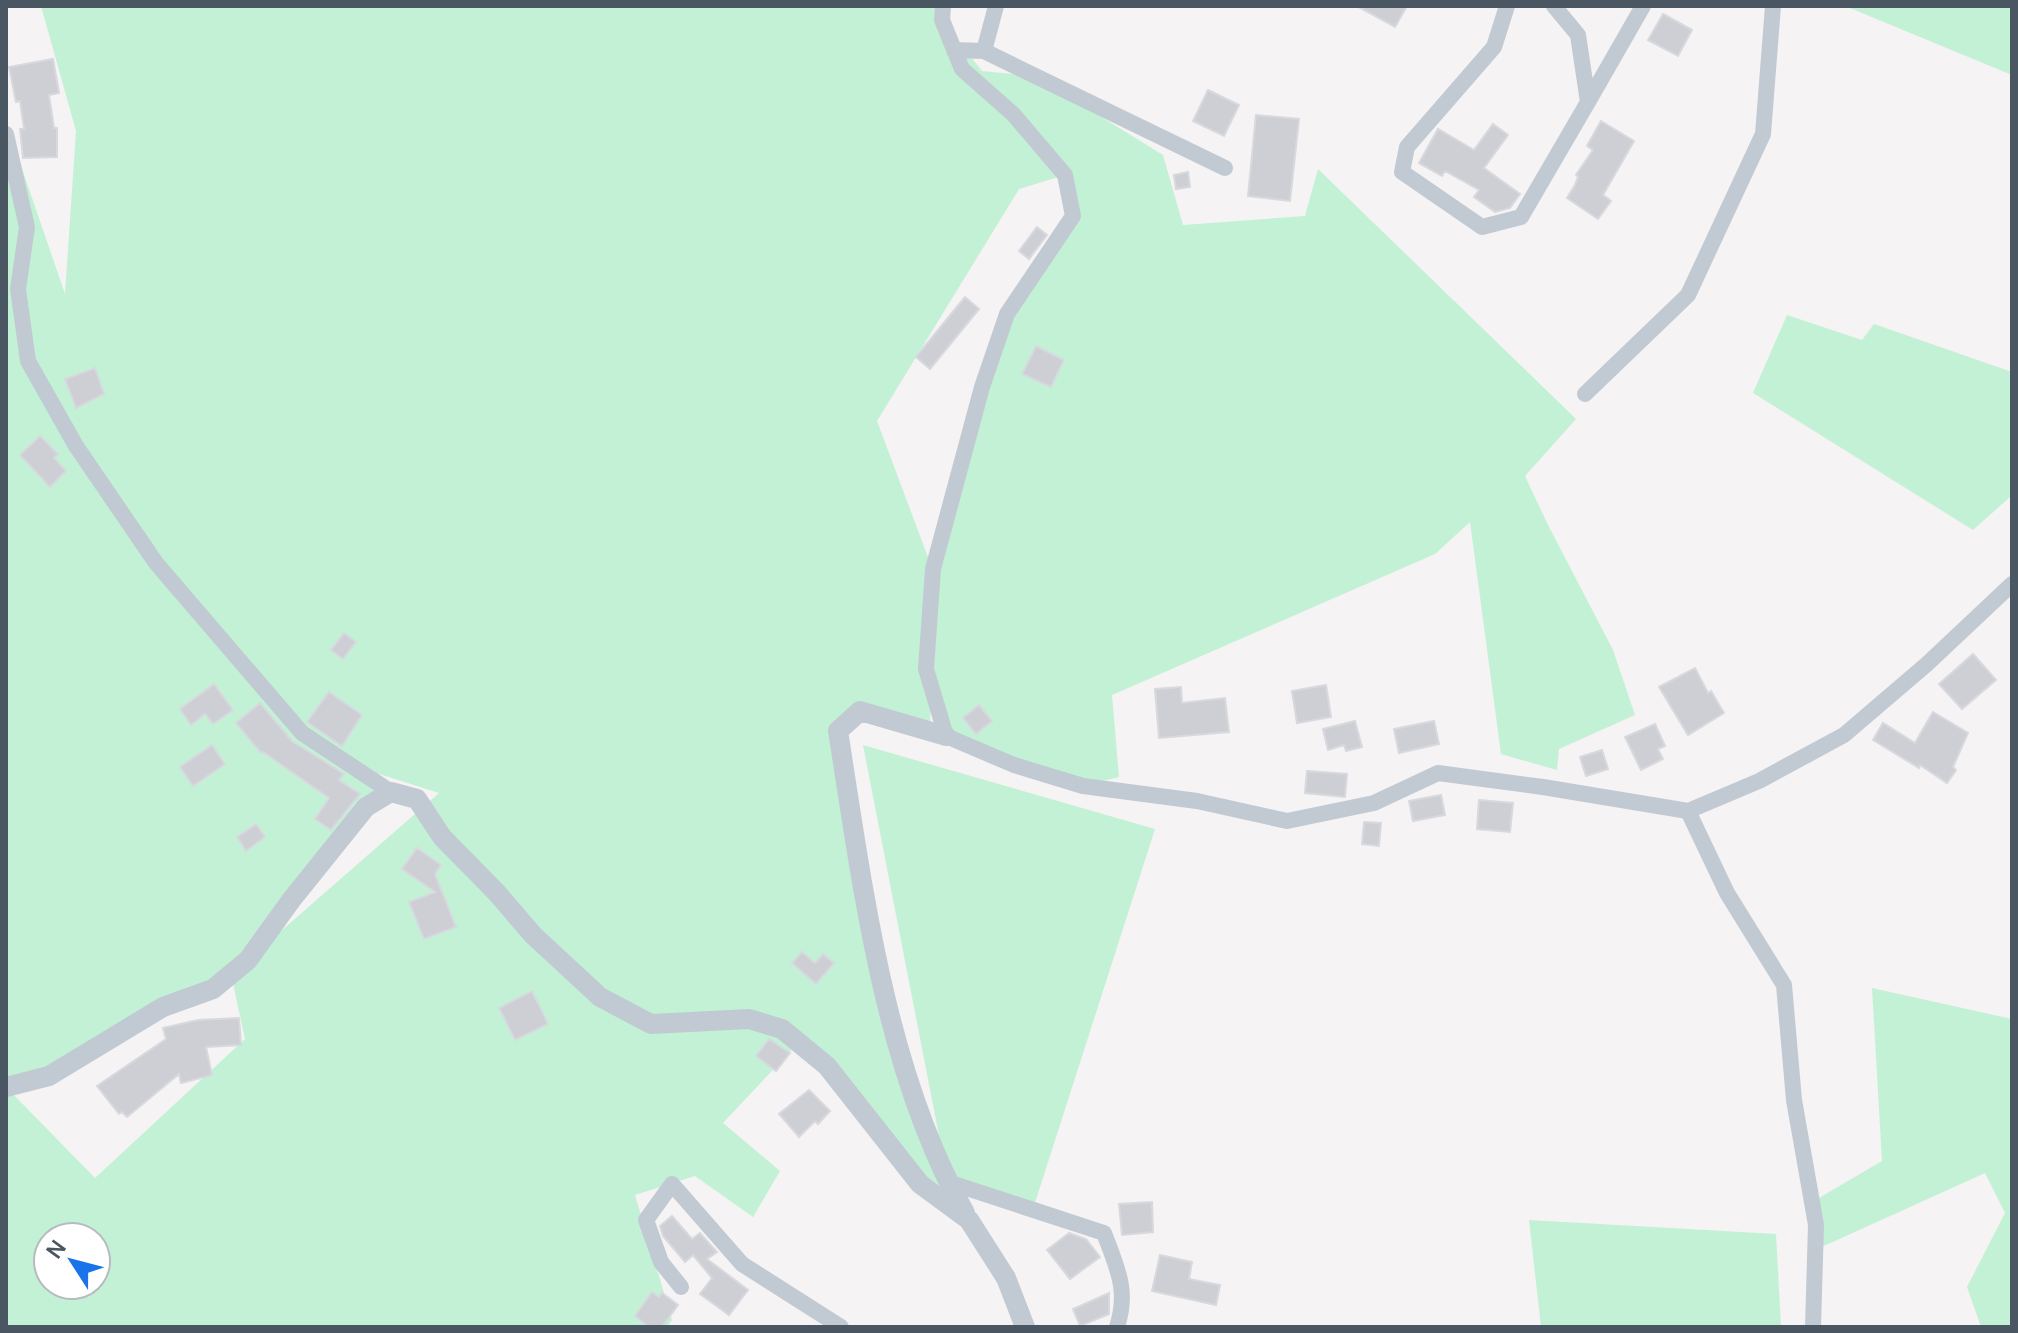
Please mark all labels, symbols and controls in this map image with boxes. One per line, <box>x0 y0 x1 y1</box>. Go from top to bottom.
north arrow <box>32 1221 112 1301</box>
text: N <box>39 1234 73 1264</box>

